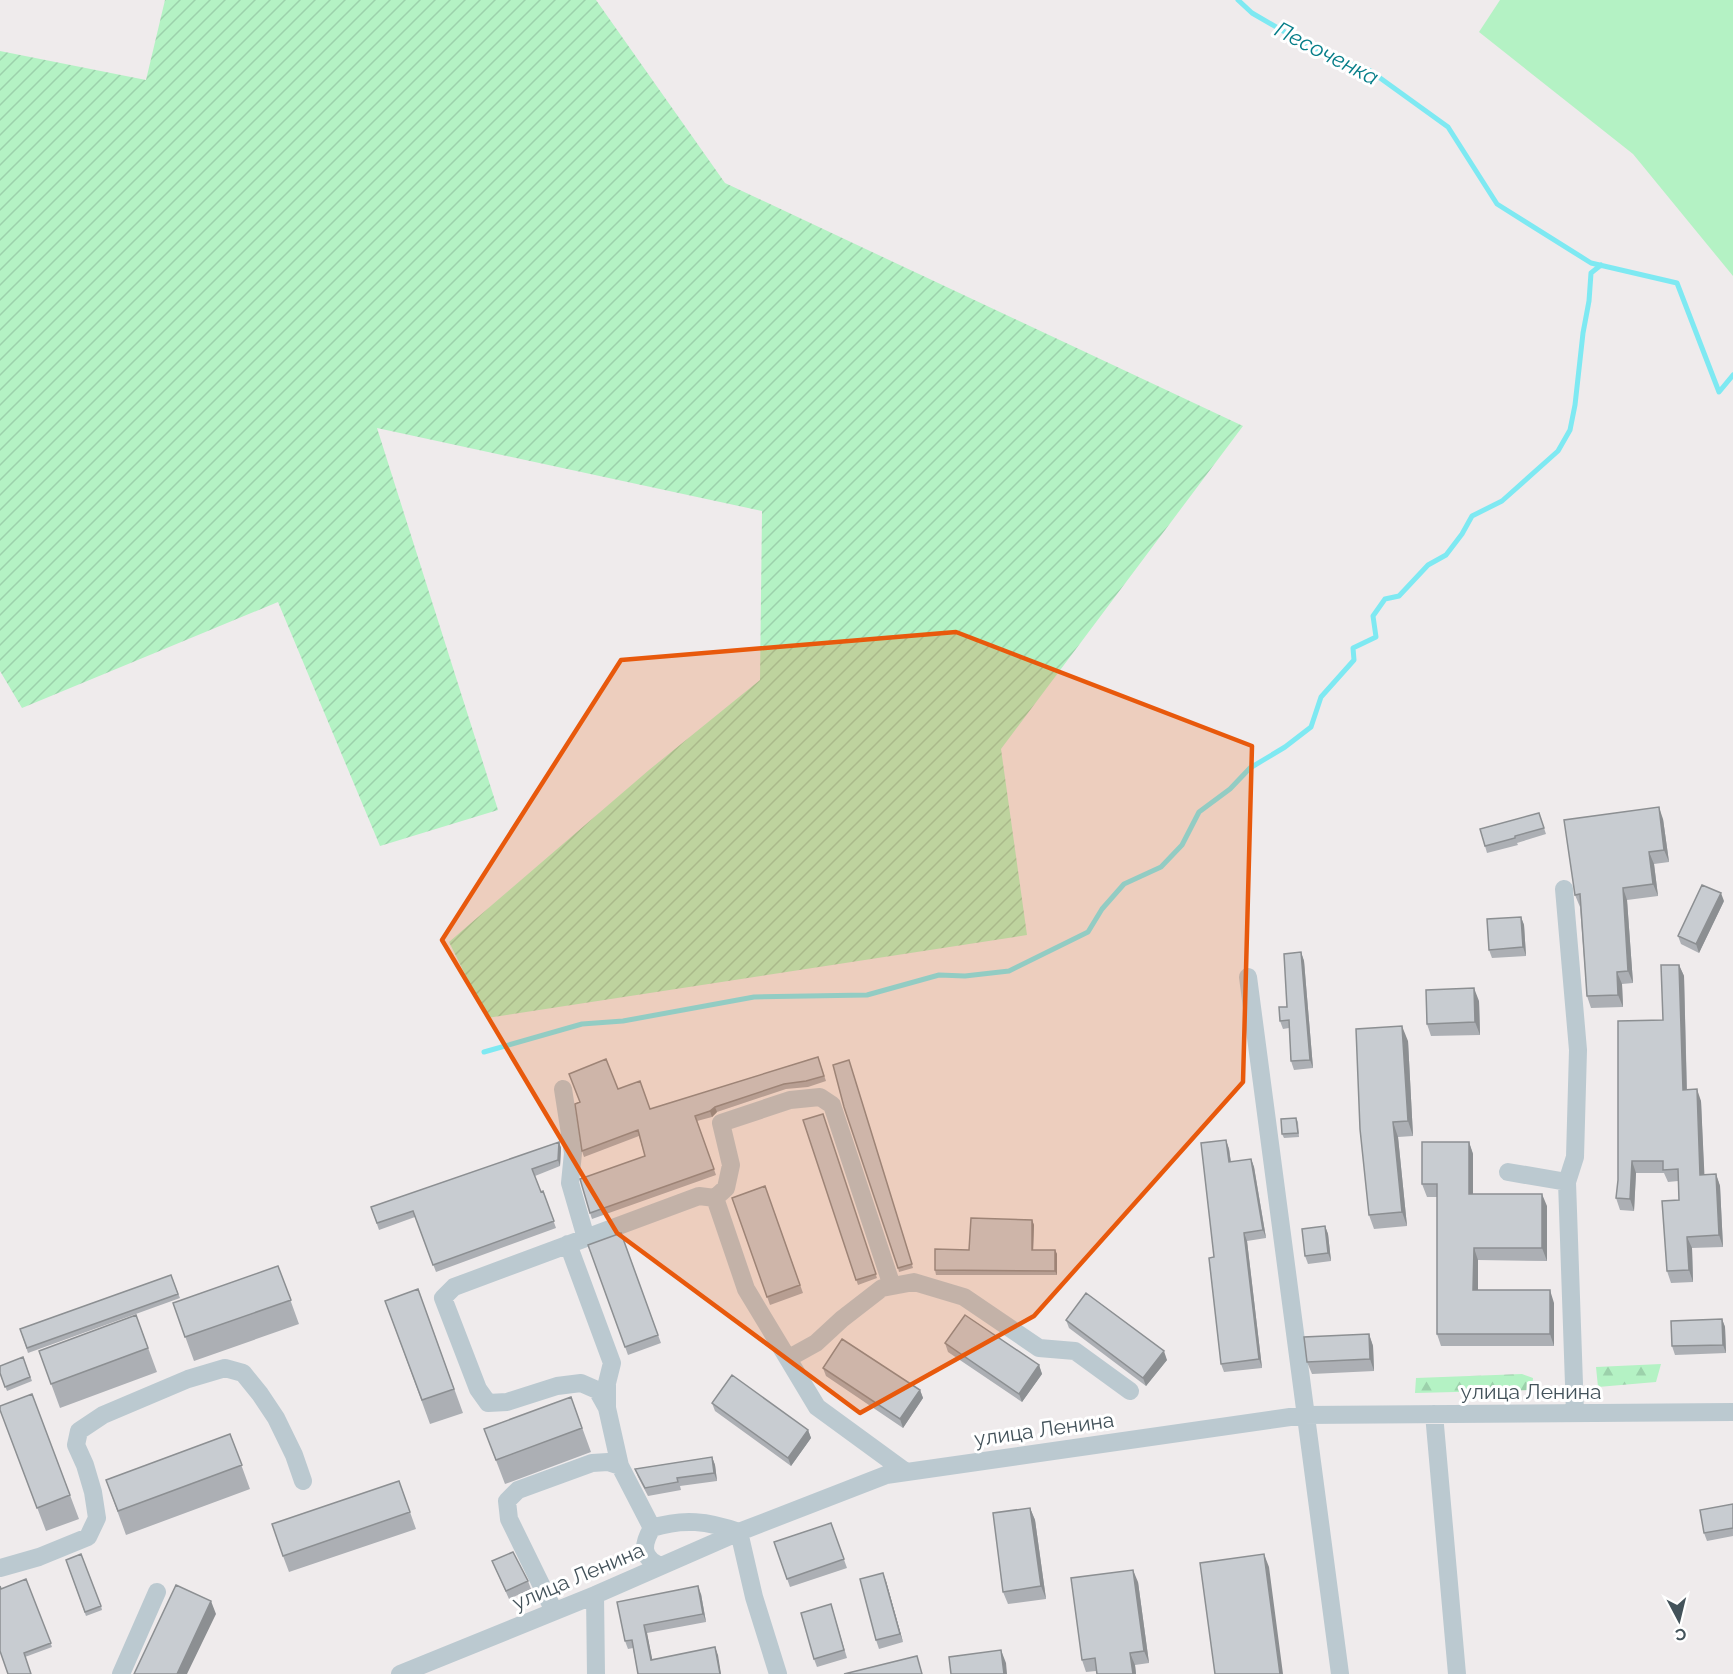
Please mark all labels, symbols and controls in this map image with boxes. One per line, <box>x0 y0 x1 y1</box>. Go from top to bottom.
water label: Песоченка <box>1271 16 1383 90</box>
street label: улица Ленина <box>1461 1379 1601 1404</box>
street label: улица Ленина <box>973 1407 1115 1451</box>
street label: улица Ленина <box>508 1537 648 1615</box>
north arrow <box>1649 1590 1709 1650</box>
text: С <box>1674 1624 1687 1644</box>

